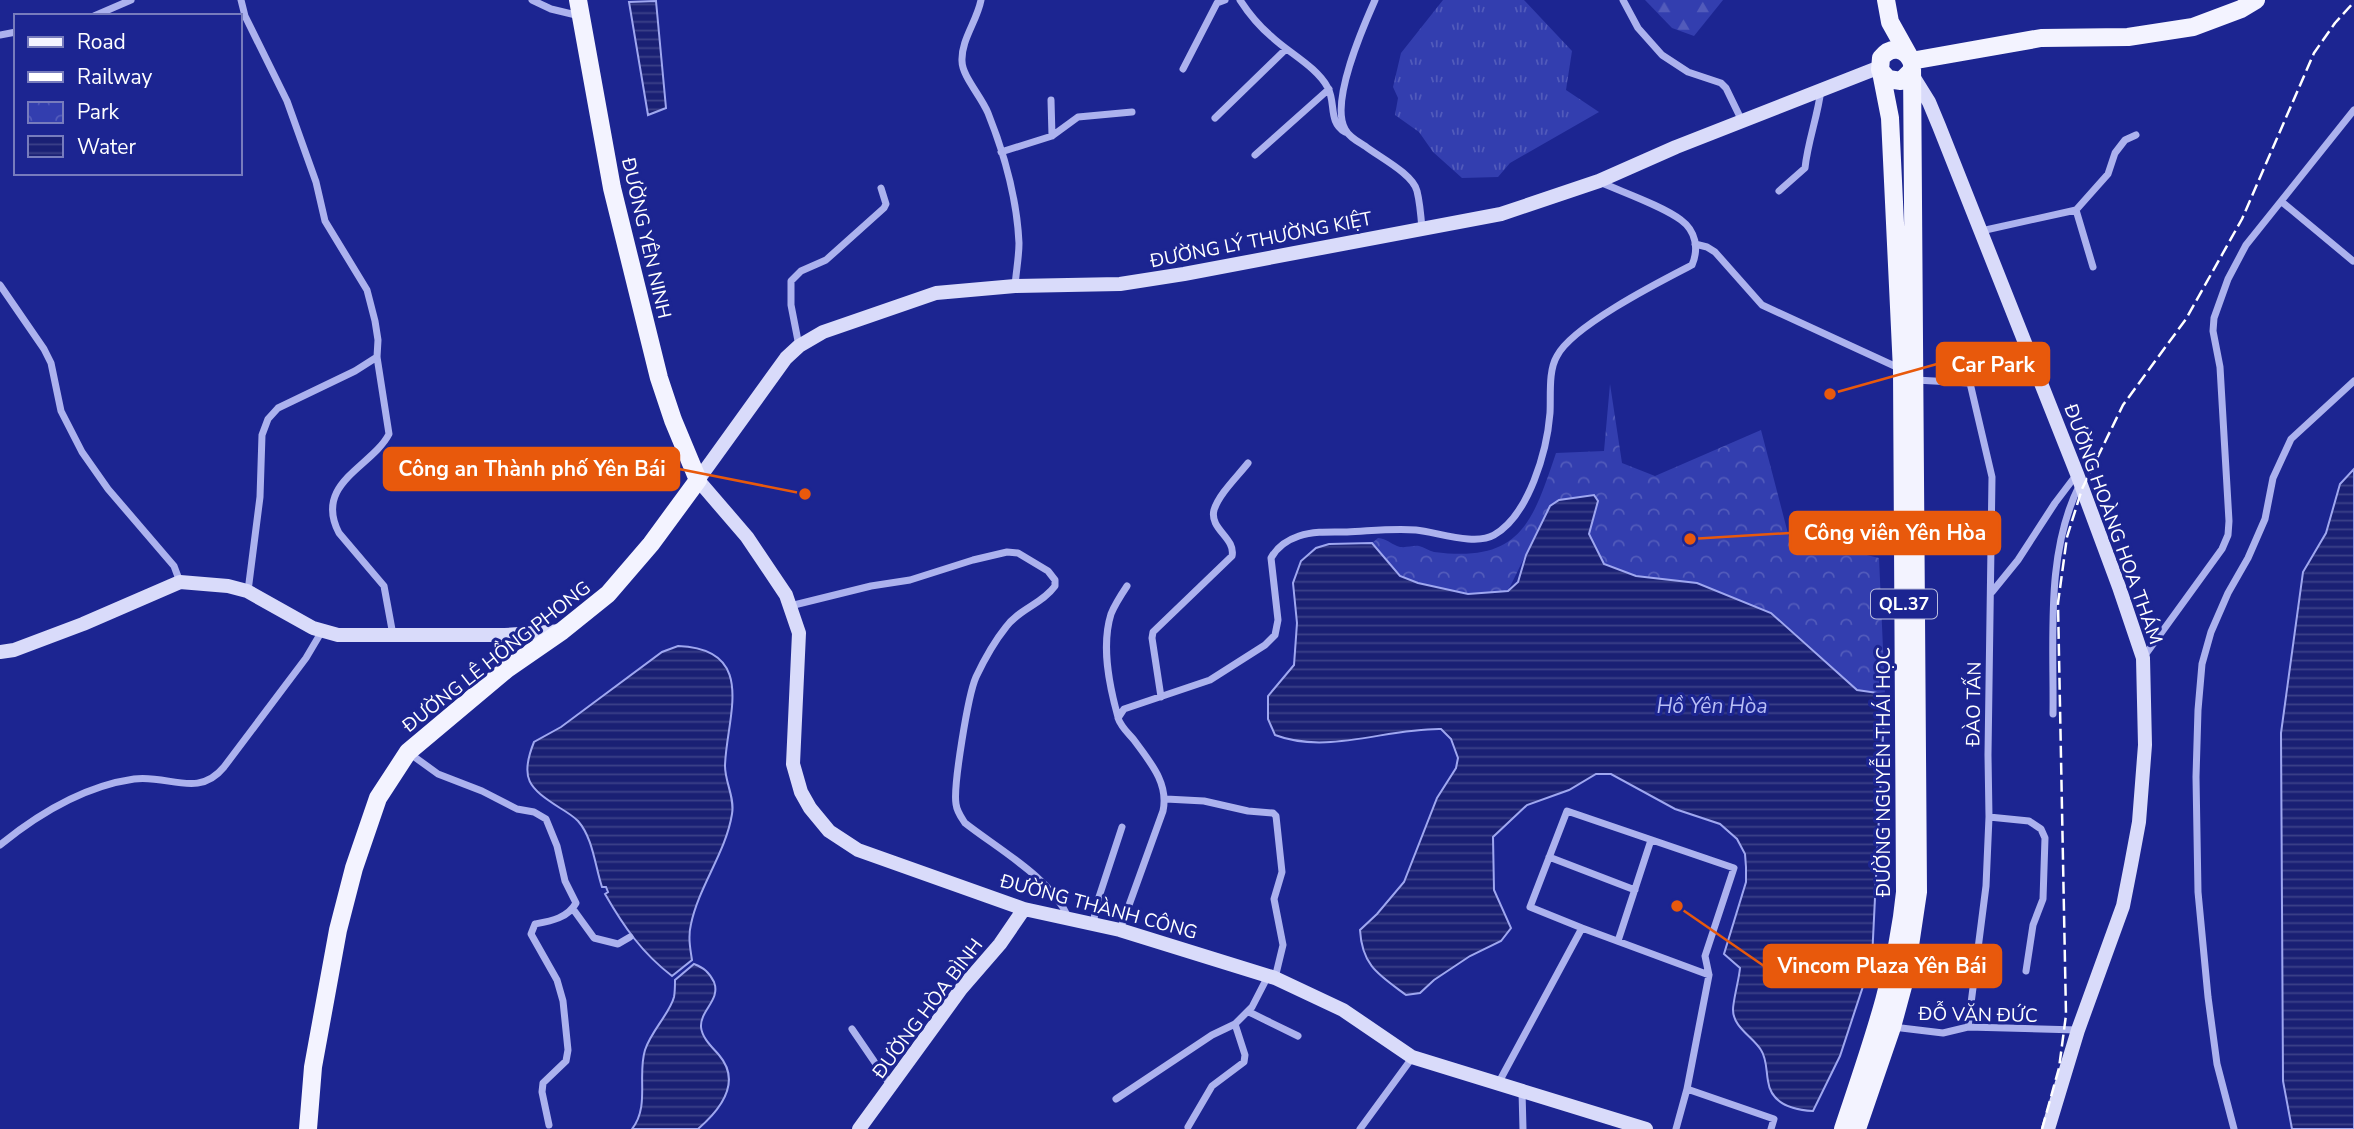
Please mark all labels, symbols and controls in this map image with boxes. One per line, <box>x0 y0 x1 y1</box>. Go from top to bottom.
legend <box>14 14 242 175</box>
text: Road <box>77 28 126 56</box>
text: Railway <box>77 63 152 91</box>
text: Park <box>77 98 119 126</box>
text: Water <box>77 133 136 161</box>
street label: ĐƯỜNG YÊN NINH <box>615 154 677 321</box>
street label: ĐƯỜNG LÝ THƯỜNG KIỆT <box>1147 206 1375 274</box>
callout: Car Park <box>1937 343 2049 385</box>
text: Car Park <box>1951 351 2035 379</box>
street label: ĐƯỜNG HOÀNG HOA THÁM <box>2057 400 2169 648</box>
callout: Công an Thành phố Yên Bái <box>384 448 679 490</box>
text: Công an Thành phố Yên Bái <box>398 455 666 483</box>
callout: Công viên Yên Hòa <box>1790 512 2000 554</box>
text: Công viên Yên Hòa <box>1804 519 1986 547</box>
street label: ĐƯỜNG LÊ HỒNG PHONG <box>395 573 596 739</box>
road number: QL.37 <box>1871 590 1937 618</box>
street label: ĐƯỜNG NGUYỄN THÁI HỌC <box>1869 647 1897 898</box>
street label: ĐÀO TẤN <box>1958 661 1988 748</box>
water label: Hồ Yên Hòa <box>1656 692 1768 720</box>
street label: ĐƯỜNG THÀNH CÔNG <box>996 868 1200 946</box>
street label: ĐƯỜNG HÒA BÌNH <box>866 933 989 1085</box>
callout: Vincom Plaza Yên Bái <box>1764 945 2001 987</box>
text: Vincom Plaza Yên Bái <box>1776 952 1987 980</box>
street label: ĐỖ VĂN ĐỨC <box>1917 999 2038 1029</box>

